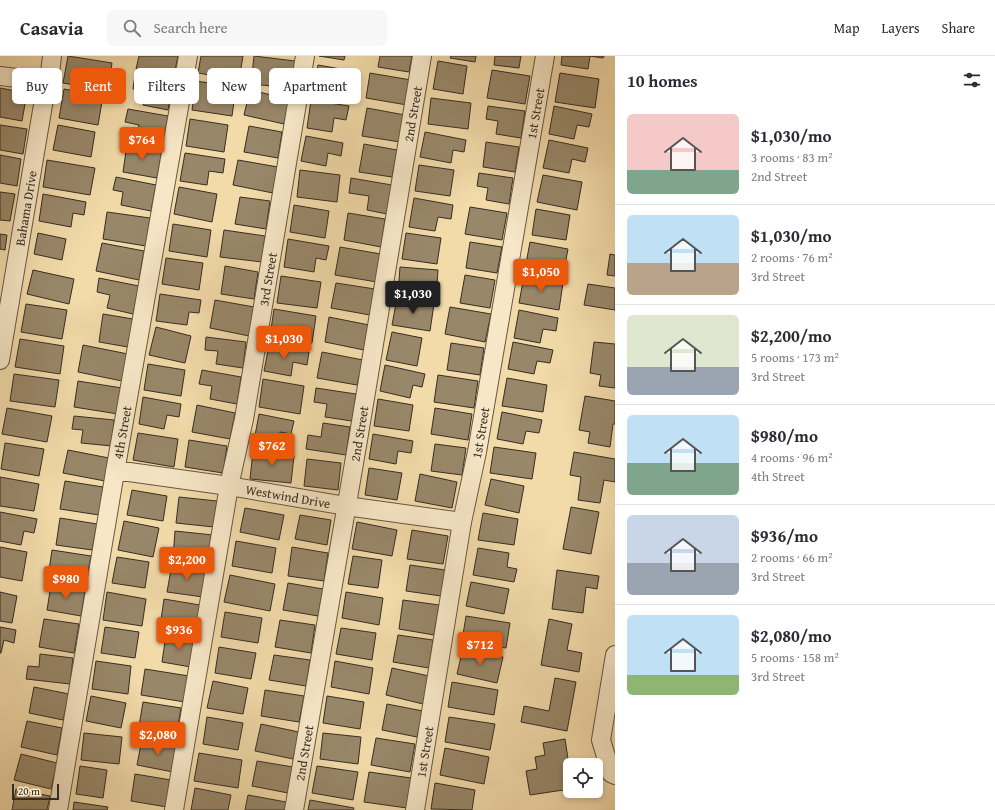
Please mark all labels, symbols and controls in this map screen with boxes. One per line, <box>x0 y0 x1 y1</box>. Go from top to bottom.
search box <box>107 10 387 46</box>
text: Casavia <box>20 14 83 42</box>
icon: search <box>121 17 143 39</box>
text: Search here <box>153 17 228 38</box>
text: Map <box>834 18 860 38</box>
text: Layers <box>882 18 920 38</box>
text: Share <box>942 18 975 38</box>
chip: Buy <box>12 68 62 104</box>
chip: Rent <box>70 68 126 104</box>
chip: Filters <box>134 68 199 104</box>
chip: New <box>207 68 261 104</box>
chip: Apartment <box>269 68 361 104</box>
text: 10 homes <box>627 68 698 93</box>
icon: filters <box>961 69 983 91</box>
street label: 2nd Street <box>399 84 427 143</box>
street label: 1st Street <box>522 86 549 141</box>
text: $1,030/mo <box>751 123 832 148</box>
pin: $764 <box>118 127 166 161</box>
text: $764 <box>129 130 155 149</box>
icon: home <box>659 130 707 178</box>
text: 3 rooms · 83 m² <box>751 148 833 167</box>
text: 2nd Street <box>751 167 807 186</box>
street label: Bahama Drive <box>10 169 42 247</box>
text: $1,030/mo <box>751 223 832 248</box>
icon: home <box>659 231 707 279</box>
text: 2 rooms · 76 m² <box>751 248 833 267</box>
street label: 3rd Street <box>254 251 282 308</box>
pin: $1,050 <box>508 259 574 293</box>
text: $1,050 <box>522 262 560 281</box>
text: 3rd Street <box>751 267 805 286</box>
pin: $1,030 <box>380 281 446 315</box>
text: $1,030 <box>394 284 432 303</box>
text: $2,200/mo <box>751 323 832 348</box>
pin: $1,030 <box>251 326 317 360</box>
text: $1,030 <box>265 329 303 348</box>
icon: home <box>659 331 707 379</box>
text: 5 rooms · 173 m² <box>751 348 839 367</box>
text: 3rd Street <box>751 367 805 386</box>
street label: 4th Street <box>108 404 137 461</box>
street label: 2nd Street <box>345 404 374 463</box>
street label: 1st Street <box>467 405 495 460</box>
text: $980/mo <box>751 423 818 448</box>
icon: home <box>659 431 707 479</box>
pin: $762 <box>248 433 296 467</box>
text: $762 <box>259 436 285 455</box>
text: 4 rooms · 96 m² <box>751 448 833 467</box>
text: 4th Street <box>751 467 805 486</box>
street label: Westwind Drive <box>244 480 332 513</box>
text: $936/mo <box>751 523 818 548</box>
icon: home <box>659 531 707 579</box>
pin: $2,200 <box>154 547 220 581</box>
text: 2 rooms · 66 m² <box>751 548 833 567</box>
text: $2,200 <box>168 550 206 569</box>
pin: $980 <box>42 566 90 600</box>
text: 3rd Street <box>751 567 805 586</box>
text: $980 <box>53 569 79 588</box>
pin: $936 <box>155 617 203 651</box>
text: $936 <box>166 620 192 639</box>
text: $2,080/mo <box>751 623 832 648</box>
icon: home <box>659 631 707 679</box>
pin: $712 <box>456 632 504 666</box>
text: $712 <box>467 635 493 654</box>
text: 5 rooms · 158 m² <box>751 648 839 667</box>
text: 3rd Street <box>751 667 805 686</box>
pin: $2,080 <box>125 722 191 756</box>
street label: 2nd Street <box>290 723 319 782</box>
street label: 1st Street <box>411 724 439 779</box>
text: $2,080 <box>139 725 177 744</box>
map controls <box>563 758 603 798</box>
button: locate <box>563 758 603 798</box>
scale bar <box>12 782 59 801</box>
text: 20 m <box>18 783 40 799</box>

